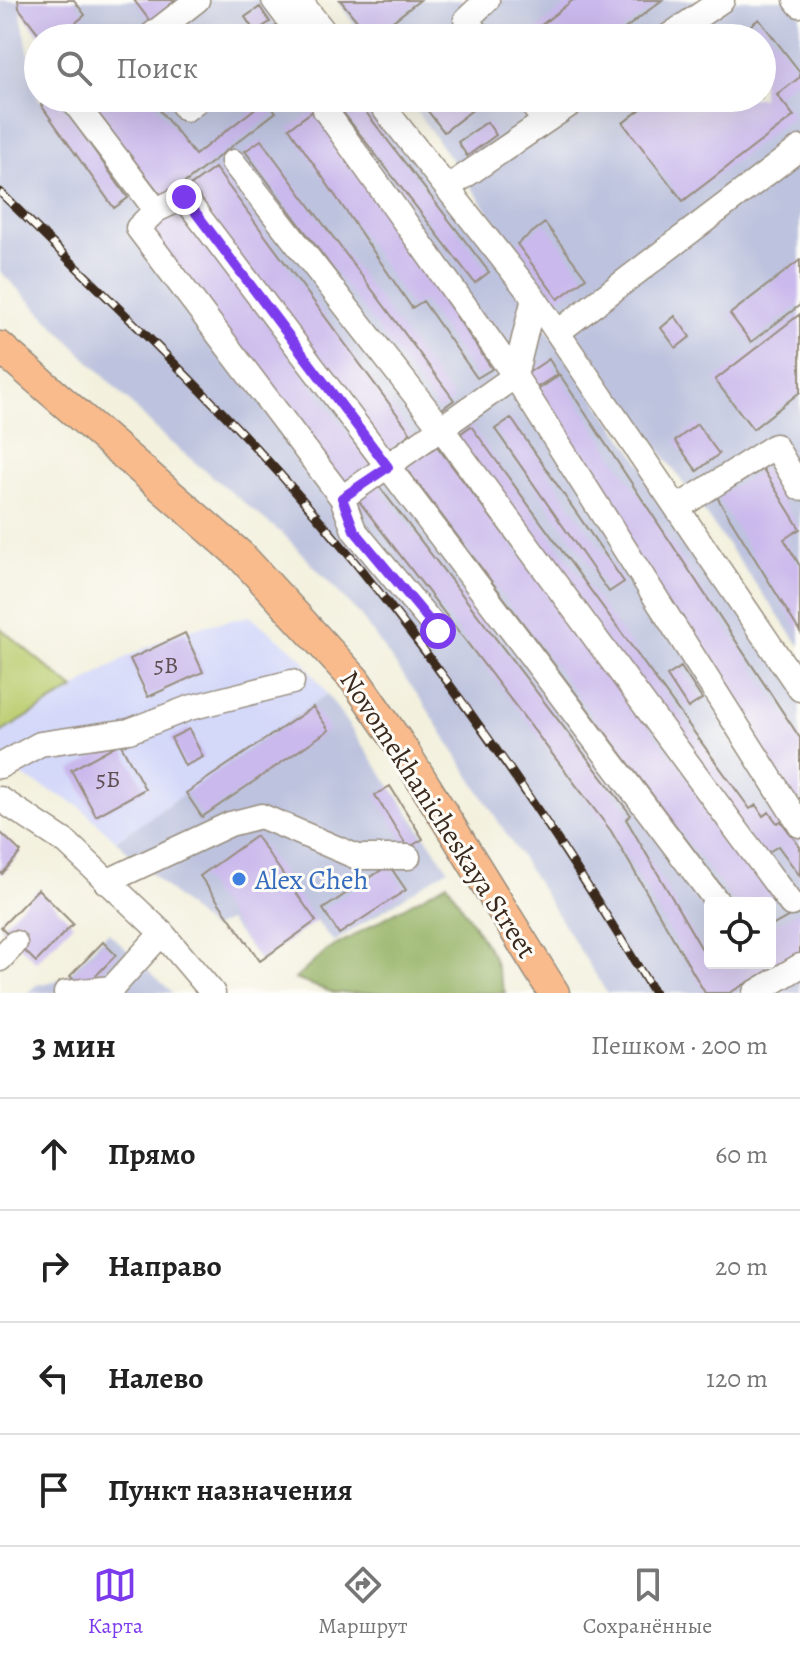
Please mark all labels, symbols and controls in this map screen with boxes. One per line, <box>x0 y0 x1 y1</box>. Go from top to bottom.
search box <box>24 24 776 112</box>
icon: search <box>52 46 96 90</box>
text: Поиск <box>116 48 198 88</box>
route end <box>166 179 202 215</box>
route start <box>420 613 456 649</box>
house number: 5В <box>154 649 178 681</box>
street label: Novomekhanicheskaya Street <box>331 663 546 966</box>
house number: 5Б <box>96 763 120 795</box>
place label: Alex Cheh <box>254 861 368 899</box>
marker: Alex Cheh <box>230 870 248 888</box>
map controls <box>704 897 776 969</box>
button: locate <box>704 897 776 969</box>
text: 3 мин <box>32 1022 116 1069</box>
text: Пешком · 200 m <box>591 1028 768 1063</box>
icon: ahead <box>32 1132 76 1176</box>
text: Прямо <box>108 1134 195 1174</box>
text: 60 m <box>715 1137 768 1172</box>
icon: right <box>32 1244 76 1288</box>
text: Направо <box>108 1246 222 1286</box>
text: 20 m <box>715 1249 768 1284</box>
icon: left <box>32 1356 76 1400</box>
text: Налево <box>108 1358 203 1398</box>
text: 120 m <box>706 1361 768 1396</box>
icon: arrive <box>32 1468 76 1512</box>
text: Пункт назначения <box>108 1470 353 1510</box>
tab: Карта <box>88 1563 143 1641</box>
tab: Маршрут <box>318 1563 407 1641</box>
tab: Сохранённые <box>583 1563 712 1641</box>

